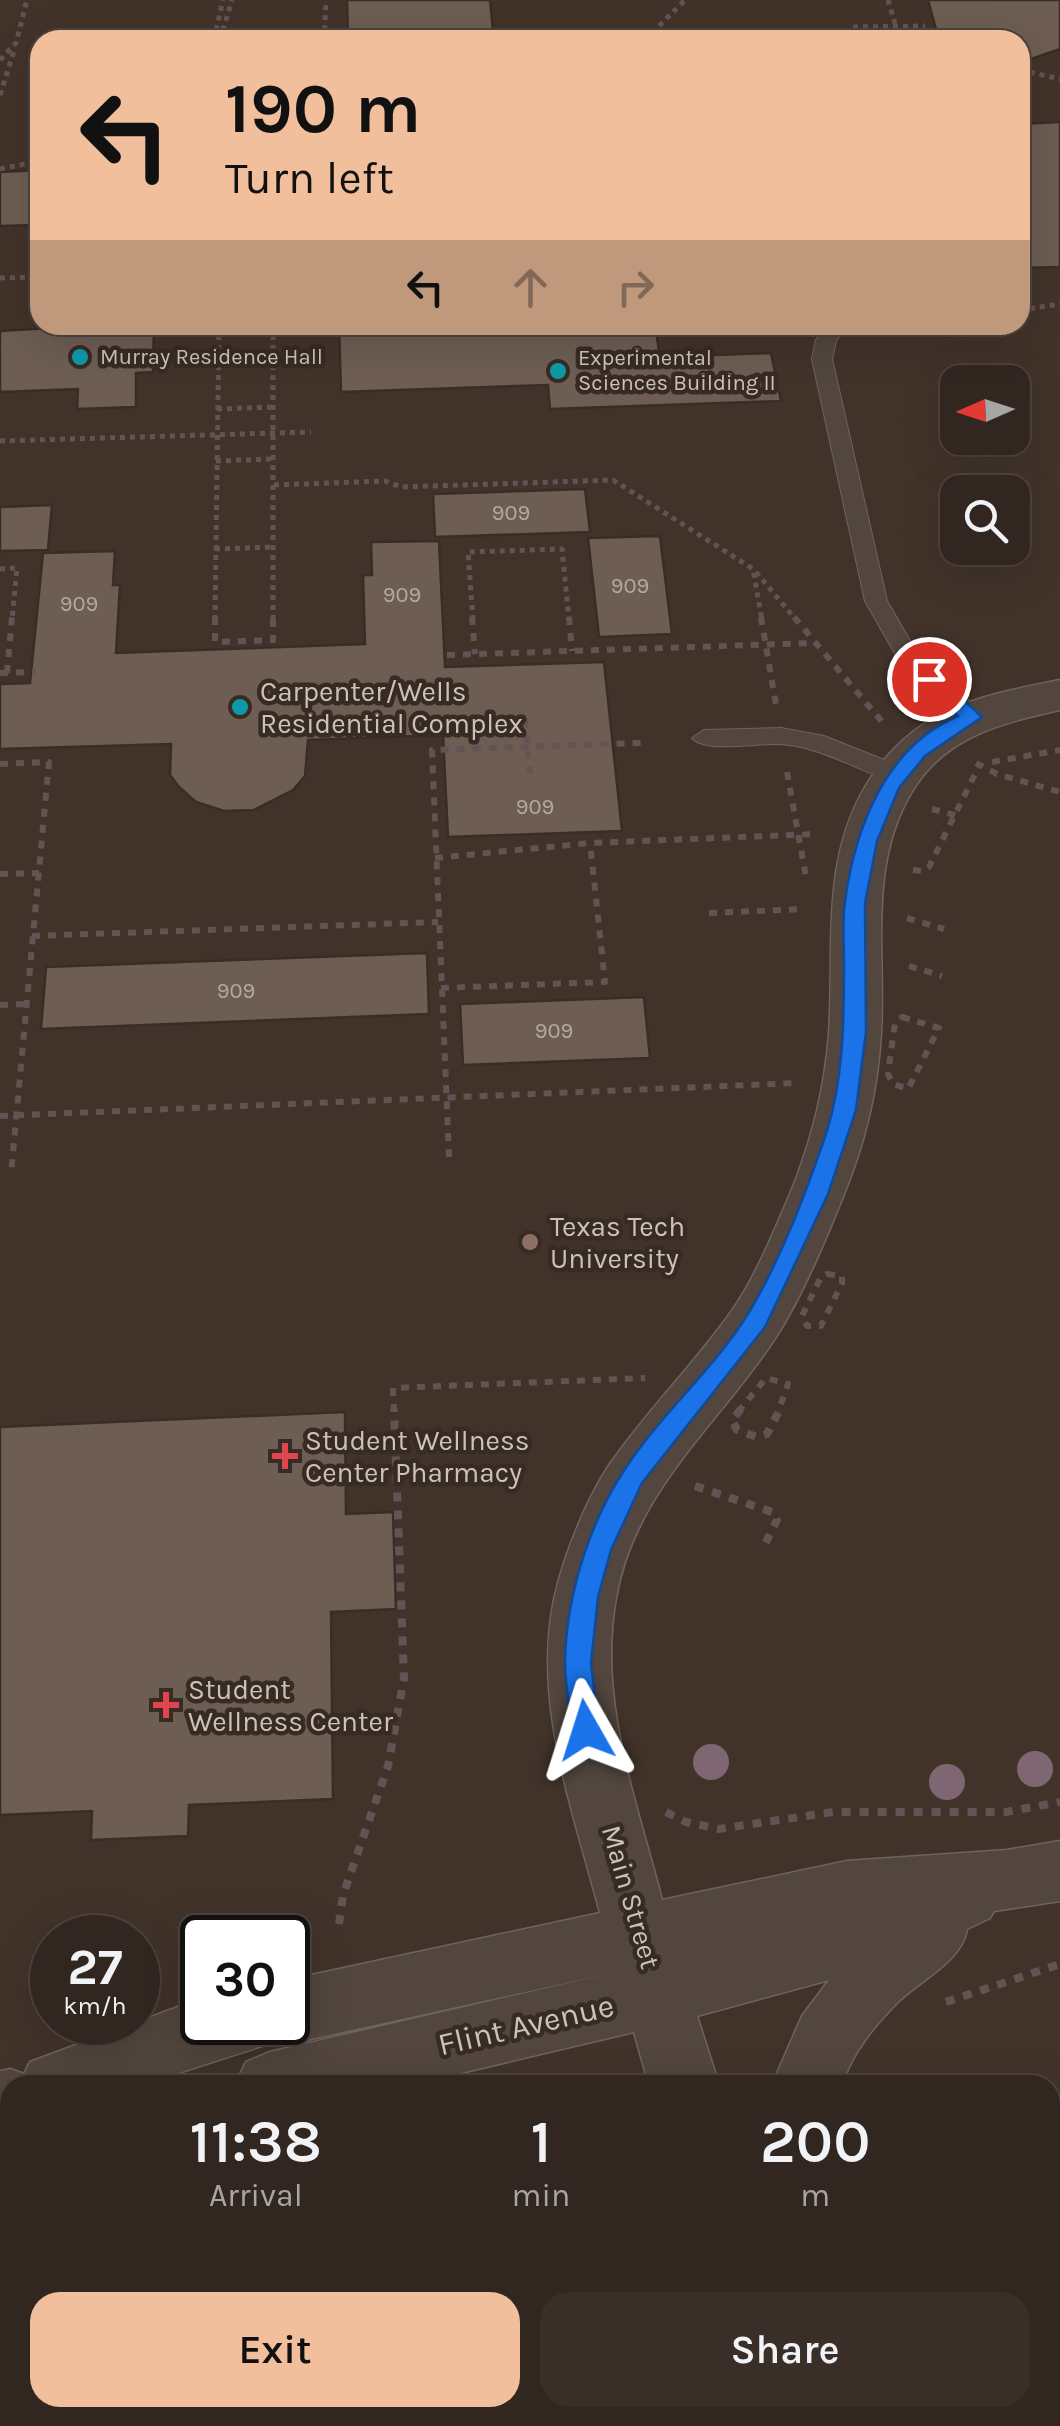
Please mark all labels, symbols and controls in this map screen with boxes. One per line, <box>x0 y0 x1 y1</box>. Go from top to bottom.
text: 190 m <box>225 68 421 150</box>
icon: left <box>60 70 190 200</box>
text: Turn left <box>225 152 394 204</box>
icon: left <box>398 260 453 315</box>
icon: ahead <box>503 260 558 315</box>
icon: right <box>608 260 663 315</box>
place label: Murray Residence Hall <box>100 344 323 370</box>
place label: Experimental Sciences Building II <box>578 345 776 396</box>
marker: Murray Residence Hall <box>69 346 91 368</box>
marker: Experimental Sciences Building II <box>547 360 569 382</box>
north arrow <box>940 365 1030 455</box>
map controls <box>940 365 1030 565</box>
button: search <box>940 475 1030 565</box>
house number: 909 <box>492 500 530 526</box>
house number: 909 <box>611 573 649 599</box>
house number: 909 <box>383 582 421 608</box>
house number: 909 <box>60 591 98 617</box>
pin <box>887 637 972 722</box>
icon: arrive <box>902 652 957 707</box>
place label: Carpenter/Wells Residential Complex <box>260 675 523 740</box>
marker: Carpenter/Wells Residential Complex <box>229 696 251 718</box>
house number: 909 <box>516 794 554 820</box>
house number: 909 <box>217 978 255 1004</box>
house number: 909 <box>535 1018 573 1044</box>
place label: Texas Tech University <box>550 1210 685 1275</box>
marker: Texas Tech University <box>519 1231 541 1253</box>
place label: Student Wellness Center Pharmacy <box>305 1424 529 1489</box>
marker: Student Wellness Center Pharmacy <box>274 1445 296 1467</box>
place label: Student Wellness Center <box>188 1673 394 1738</box>
position arrow <box>534 1678 638 1782</box>
marker: Student Wellness Center <box>153 1692 179 1718</box>
street label: Main Street <box>595 1821 667 1973</box>
speed limit sign: 30 <box>180 1915 310 2045</box>
text: 27 <box>67 1938 123 1997</box>
street label: Flint Avenue <box>434 1987 618 2063</box>
text: km/h <box>63 1991 127 2020</box>
text: 11:38 <box>190 2107 322 2177</box>
text: 1 <box>531 2107 552 2177</box>
text: 200 <box>760 2107 870 2177</box>
text: Arrival <box>209 2177 303 2214</box>
text: min <box>512 2177 570 2214</box>
text: m <box>800 2177 830 2214</box>
button: Exit <box>30 2292 520 2407</box>
button: Share <box>540 2292 1030 2407</box>

